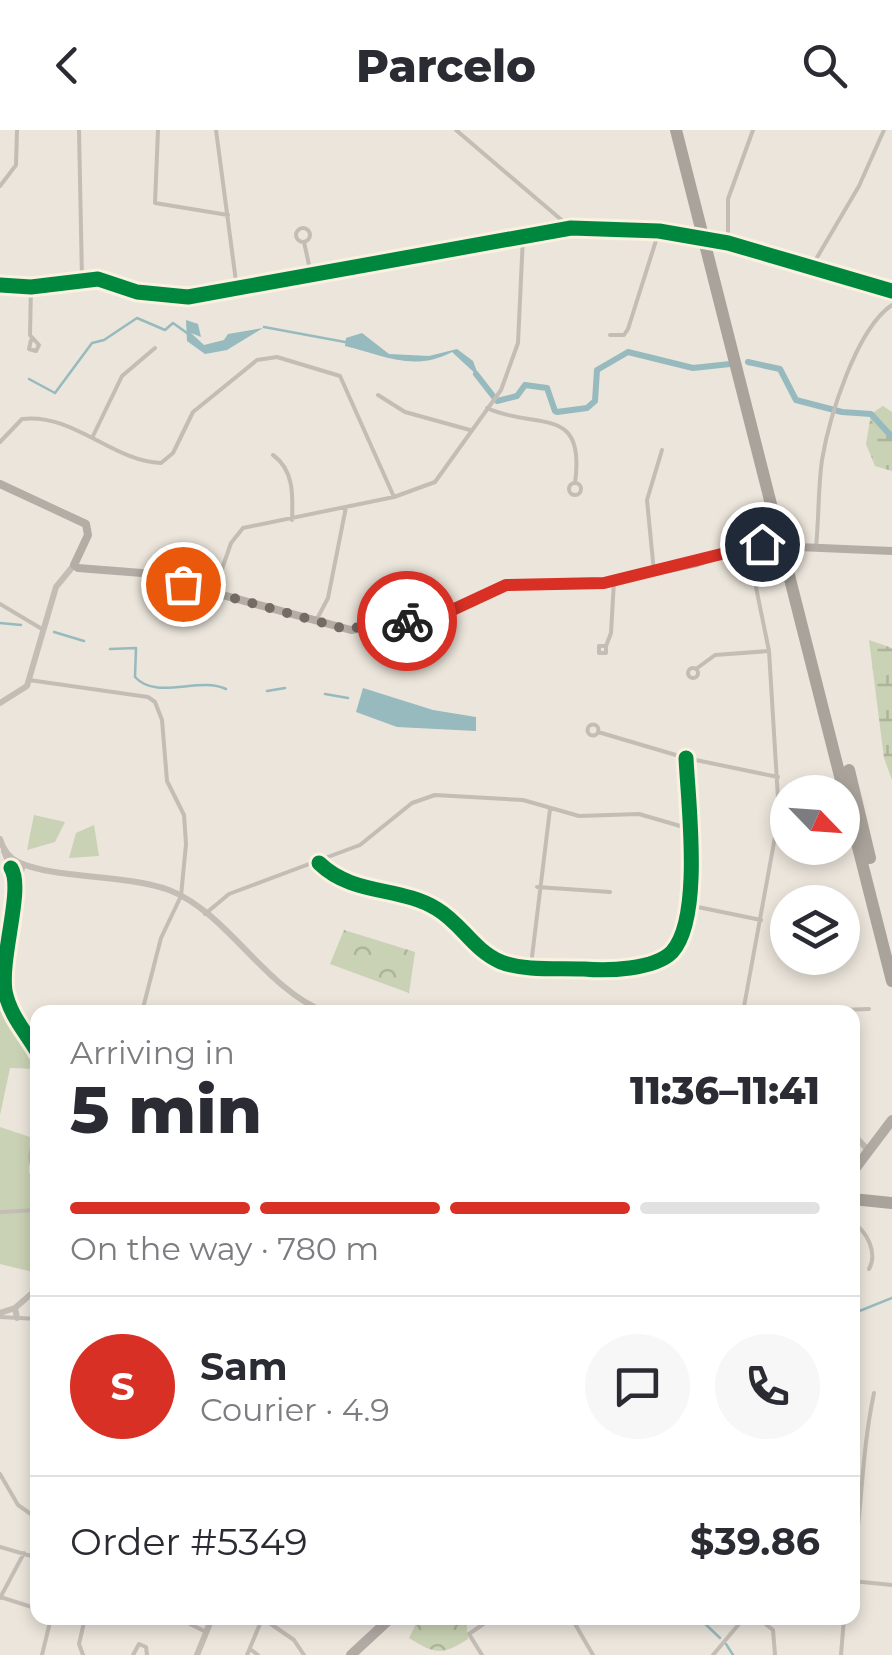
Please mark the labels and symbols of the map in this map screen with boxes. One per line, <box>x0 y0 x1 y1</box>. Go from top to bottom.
pin <box>720 502 805 587</box>
pin <box>141 542 226 627</box>
courier <box>357 571 457 671</box>
north arrow <box>770 775 860 865</box>

